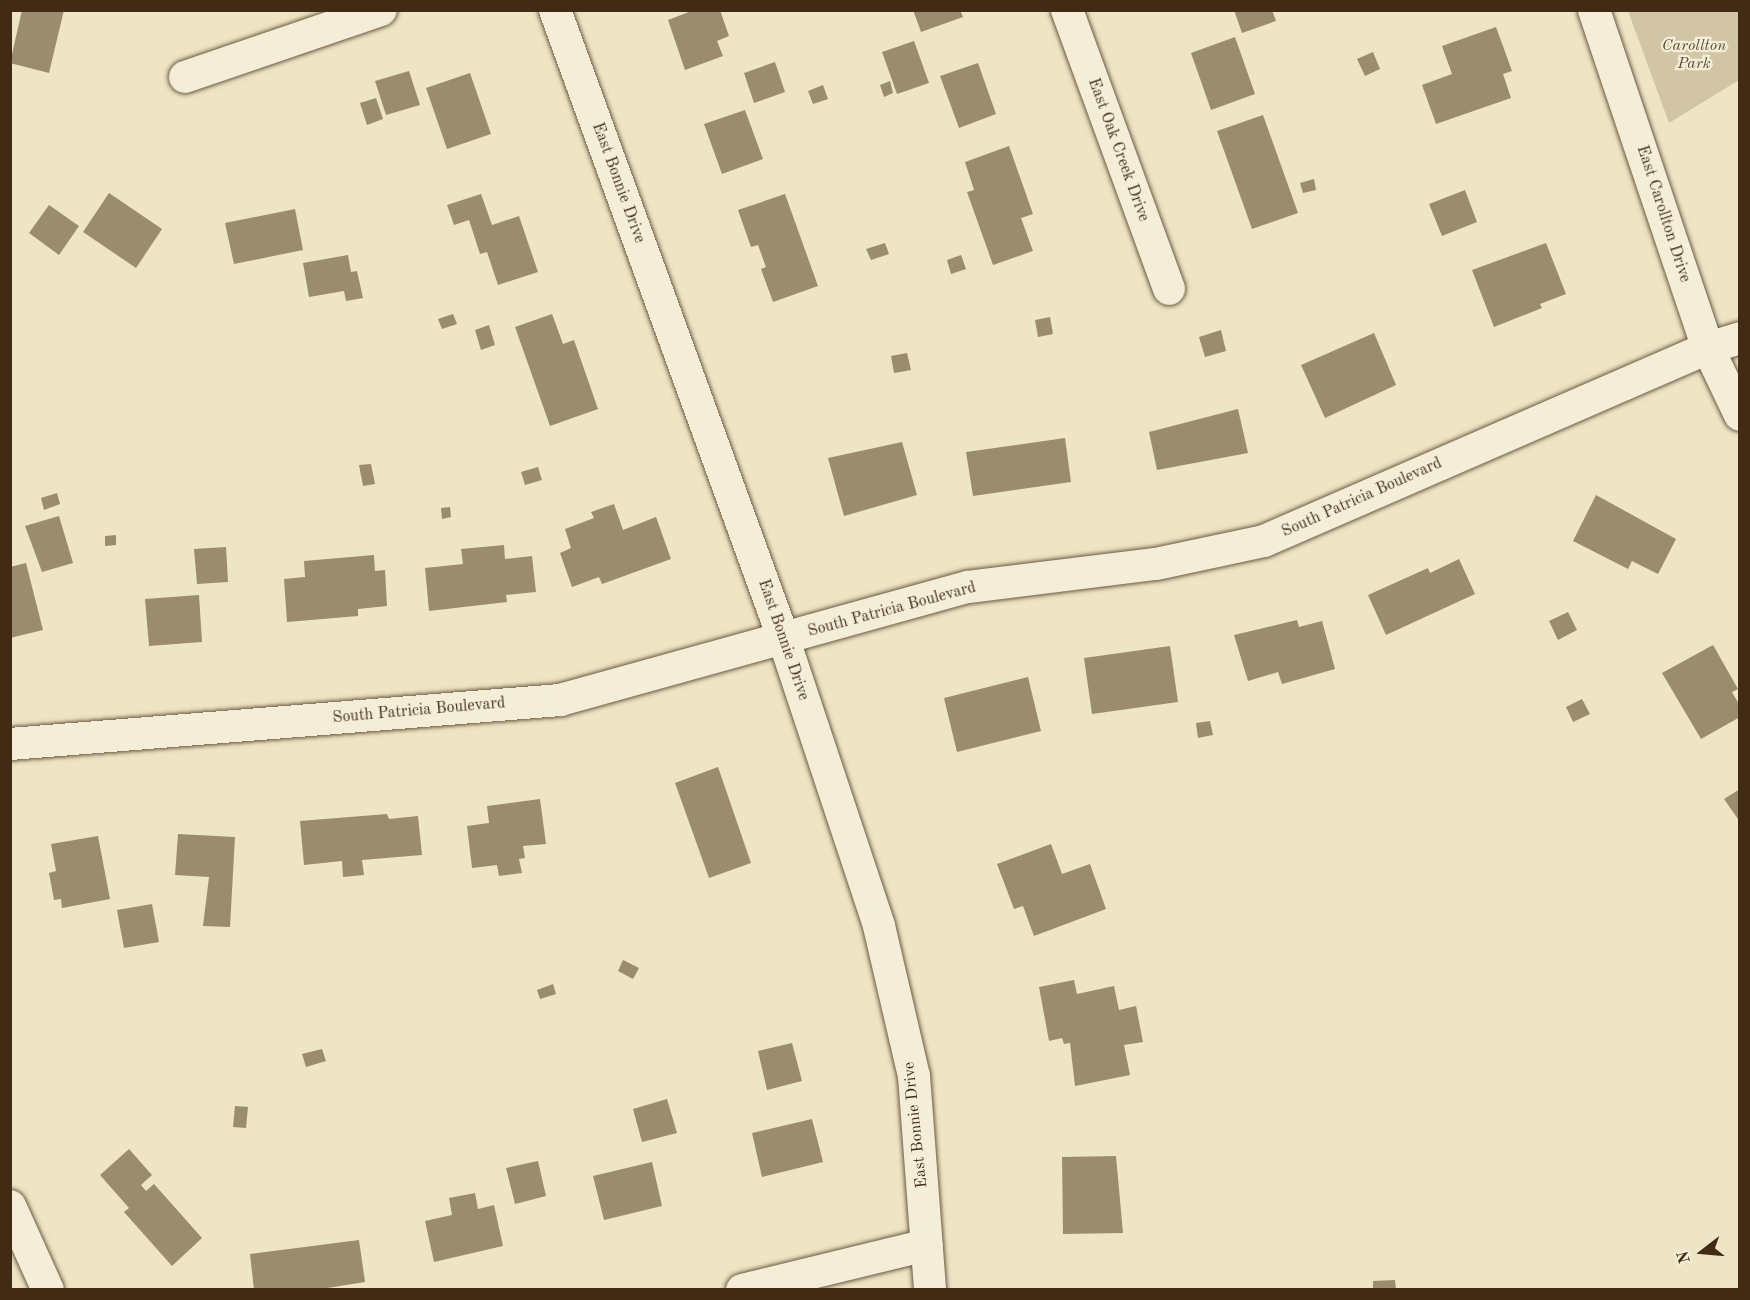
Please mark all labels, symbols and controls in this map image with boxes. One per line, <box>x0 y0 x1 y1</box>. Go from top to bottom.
park label: Carollton Park <box>1662 36 1726 74</box>
street label: East Oak Creek Drive <box>1083 76 1153 224</box>
street label: East Bonnie Drive <box>587 120 649 246</box>
street label: East Carollton Drive <box>1632 143 1694 285</box>
street label: South Patricia Boulevard <box>1279 454 1445 542</box>
street label: East Bonnie Drive <box>753 577 813 703</box>
street label: South Patricia Boulevard <box>806 578 978 642</box>
street label: South Patricia Boulevard <box>332 694 506 728</box>
street label: East Bonnie Drive <box>900 1061 932 1189</box>
north arrow <box>1672 1222 1732 1282</box>
text: N <box>1675 1249 1694 1265</box>

